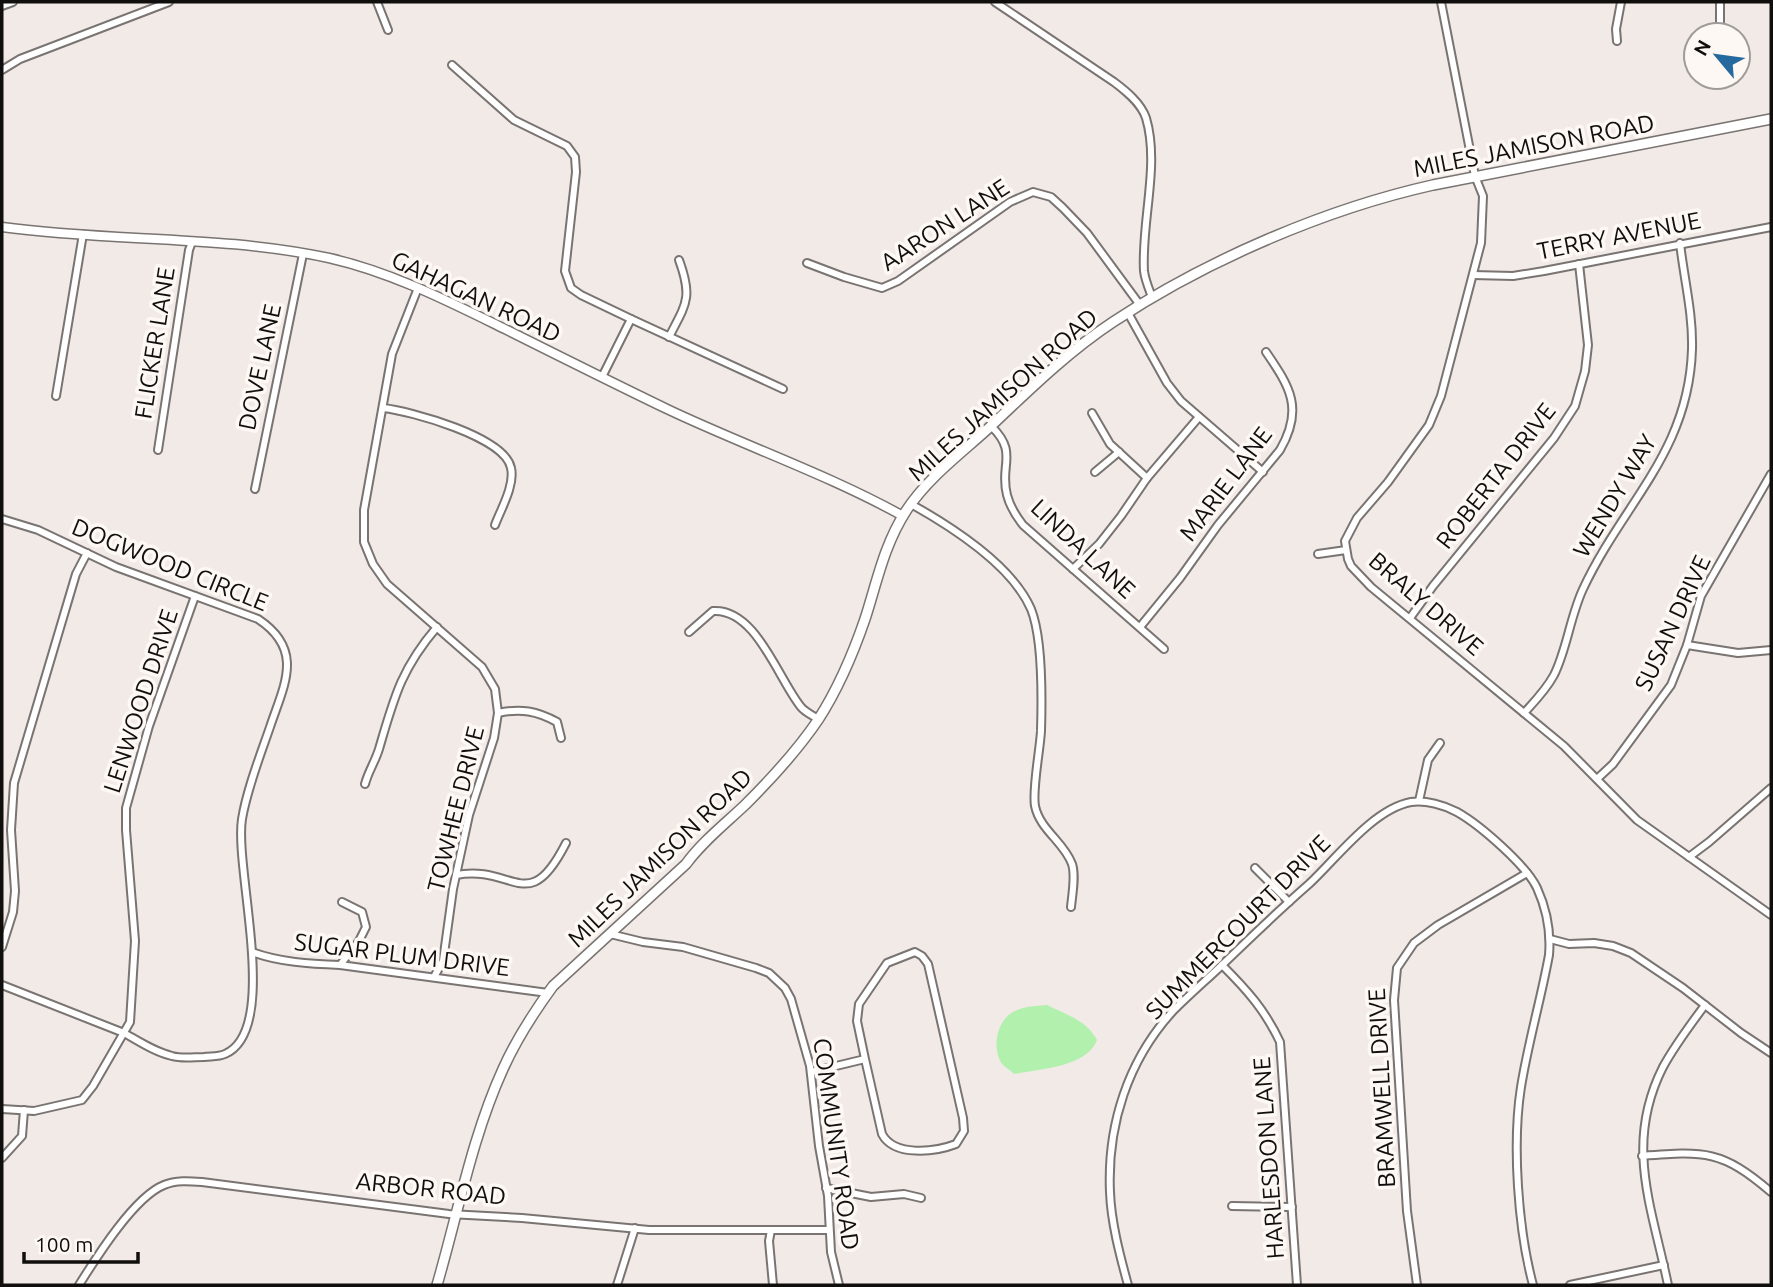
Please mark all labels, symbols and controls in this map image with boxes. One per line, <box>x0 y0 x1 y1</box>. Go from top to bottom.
north arrow <box>1682 21 1752 91</box>
text: N <box>1689 36 1715 59</box>
street label: MILES JAMISON ROAD <box>1411 109 1657 182</box>
street label: AARON LANE <box>876 173 1014 276</box>
street label: TERRY AVENUE <box>1535 206 1703 265</box>
street label: GAHAGAN ROAD <box>387 246 565 348</box>
street label: FLICKER LANE <box>129 265 180 421</box>
street label: DOVE LANE <box>233 301 286 433</box>
street label: MILES JAMISON ROAD <box>903 303 1103 487</box>
street label: ROBERTA DRIVE <box>1430 398 1561 554</box>
street label: MARIE LANE <box>1174 421 1277 546</box>
street label: WENDY WAY <box>1567 430 1662 562</box>
street label: LINDA LANE <box>1026 494 1141 604</box>
street label: DOGWOOD CIRCLE <box>68 513 272 616</box>
street label: BRALY DRIVE <box>1364 547 1489 661</box>
street label: SUSAN DRIVE <box>1629 551 1716 695</box>
street label: LENWOOD DRIVE <box>98 606 183 796</box>
street label: TOWHEE DRIVE <box>422 723 489 894</box>
street label: MILES JAMISON ROAD <box>562 763 757 952</box>
street label: SUMMERCOURT DRIVE <box>1140 829 1335 1024</box>
street label: SUGAR PLUM DRIVE <box>293 928 511 981</box>
street label: BRAMWELL DRIVE <box>1363 988 1400 1188</box>
street label: COMMUNITY ROAD <box>808 1036 865 1252</box>
street label: HARLESDON LANE <box>1248 1056 1289 1260</box>
street label: ARBOR ROAD <box>355 1167 507 1210</box>
scale bar <box>24 1220 138 1264</box>
text: 100 m <box>35 1232 93 1256</box>

